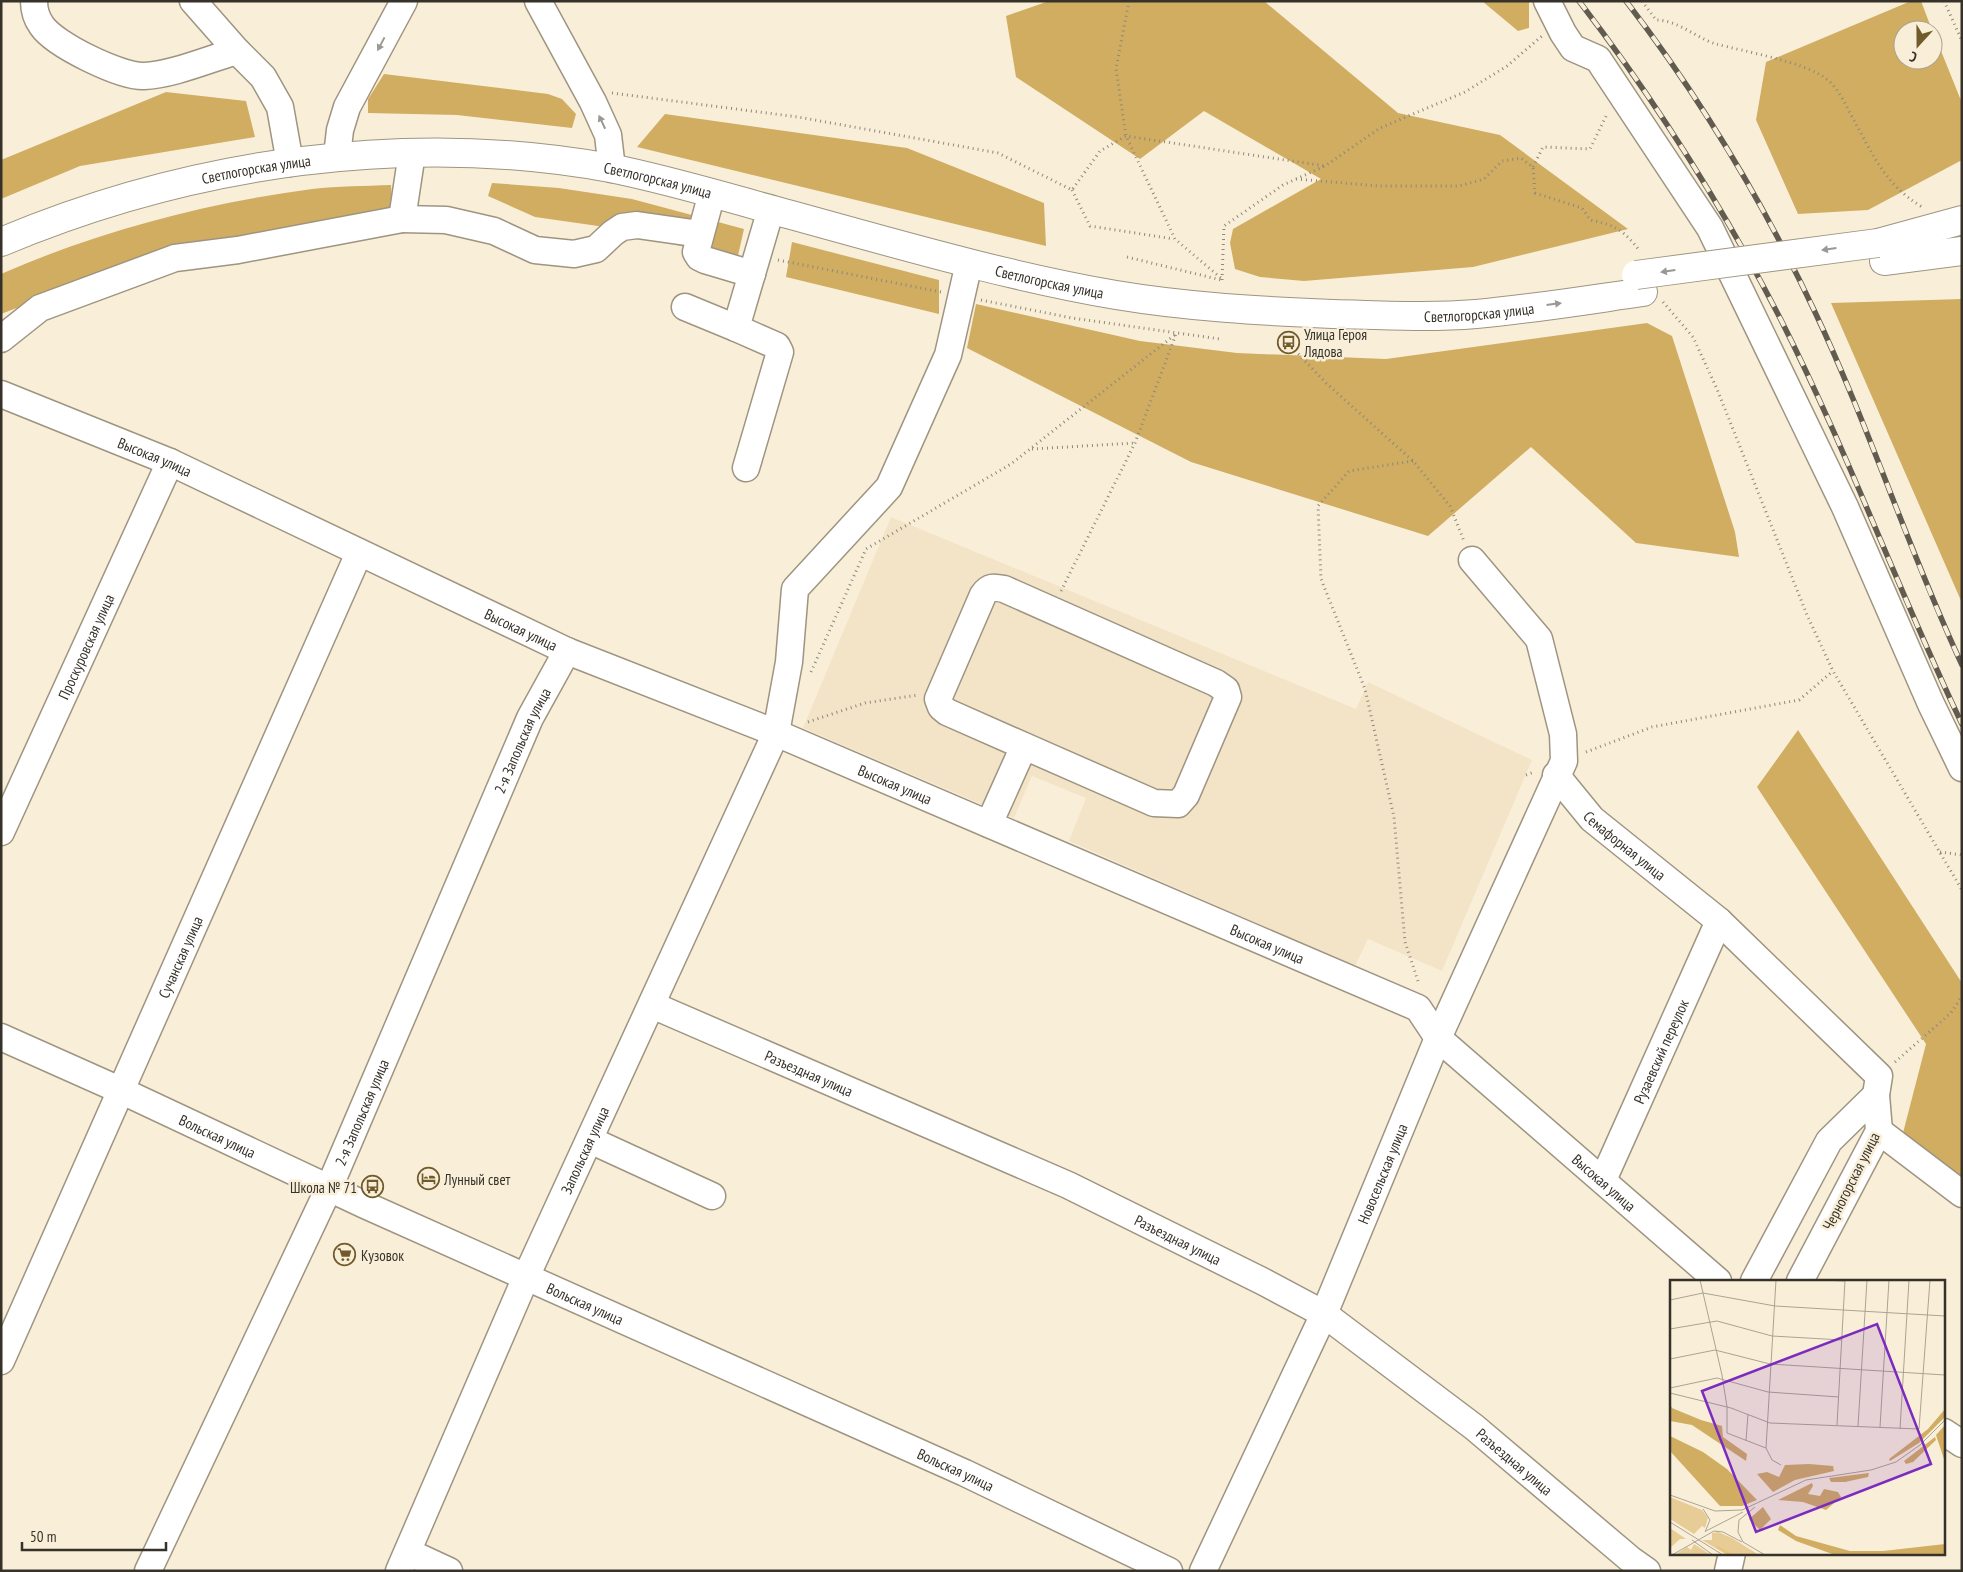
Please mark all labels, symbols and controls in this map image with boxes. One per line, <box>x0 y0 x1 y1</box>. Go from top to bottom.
north arrow <box>1893 20 1943 70</box>
one-way arrow <box>377 37 385 51</box>
text: С <box>1907 47 1920 67</box>
one-way arrow <box>597 115 605 129</box>
street label: Светлогорская улица <box>200 150 312 188</box>
street label: Светлогорская улица <box>602 158 714 202</box>
one-way arrow <box>1821 246 1837 254</box>
street label: Светлогорская улица <box>993 260 1105 302</box>
one-way arrow <box>1660 267 1676 275</box>
street label: Светлогорская улица <box>1424 298 1535 326</box>
one-way arrow <box>1546 300 1562 308</box>
place label: Улица Героя Лядова <box>1303 325 1367 361</box>
bus stop icon: Улица Героя Лядова <box>1276 331 1300 355</box>
street label: Высокая улица <box>115 433 195 480</box>
street label: Проскуровская улица <box>54 591 118 702</box>
street label: Высокая улица <box>482 604 561 655</box>
street label: 2-я Запольская улица <box>489 684 554 796</box>
street label: Высокая улица <box>855 760 935 808</box>
street label: Семафорная улица <box>1580 807 1670 884</box>
street label: Сучанская улица <box>154 913 207 1001</box>
street label: Высокая улица <box>1228 919 1307 968</box>
street label: Рузаевский переулок <box>1629 996 1692 1107</box>
street label: Разъездная улица <box>762 1046 856 1100</box>
street label: 2-я Запольская улица <box>330 1056 393 1168</box>
street label: Запольская улица <box>556 1103 613 1197</box>
street label: Вольская улица <box>176 1110 259 1162</box>
street label: Новосельская улица <box>1353 1121 1411 1226</box>
street label: Черногорская улица <box>1818 1129 1884 1233</box>
street label: Высокая улица <box>1568 1149 1640 1215</box>
hotel icon: Лунный свет <box>416 1167 440 1191</box>
place label: Лунный свет <box>443 1170 511 1189</box>
bus stop icon: Школа № 71 <box>361 1175 385 1199</box>
place label: Школа № 71 <box>290 1178 357 1197</box>
street label: Разъездная улица <box>1132 1210 1224 1269</box>
supermarket icon: Кузовок <box>333 1243 357 1267</box>
place label: Кузовок <box>361 1246 404 1265</box>
street label: Вольская улица <box>544 1278 626 1329</box>
inset map <box>1670 1280 1946 1554</box>
street label: Разъездная улица <box>1473 1424 1557 1499</box>
street label: Вольская улица <box>914 1443 997 1495</box>
scale bar <box>22 1520 166 1552</box>
text: 50 m <box>30 1527 56 1546</box>

